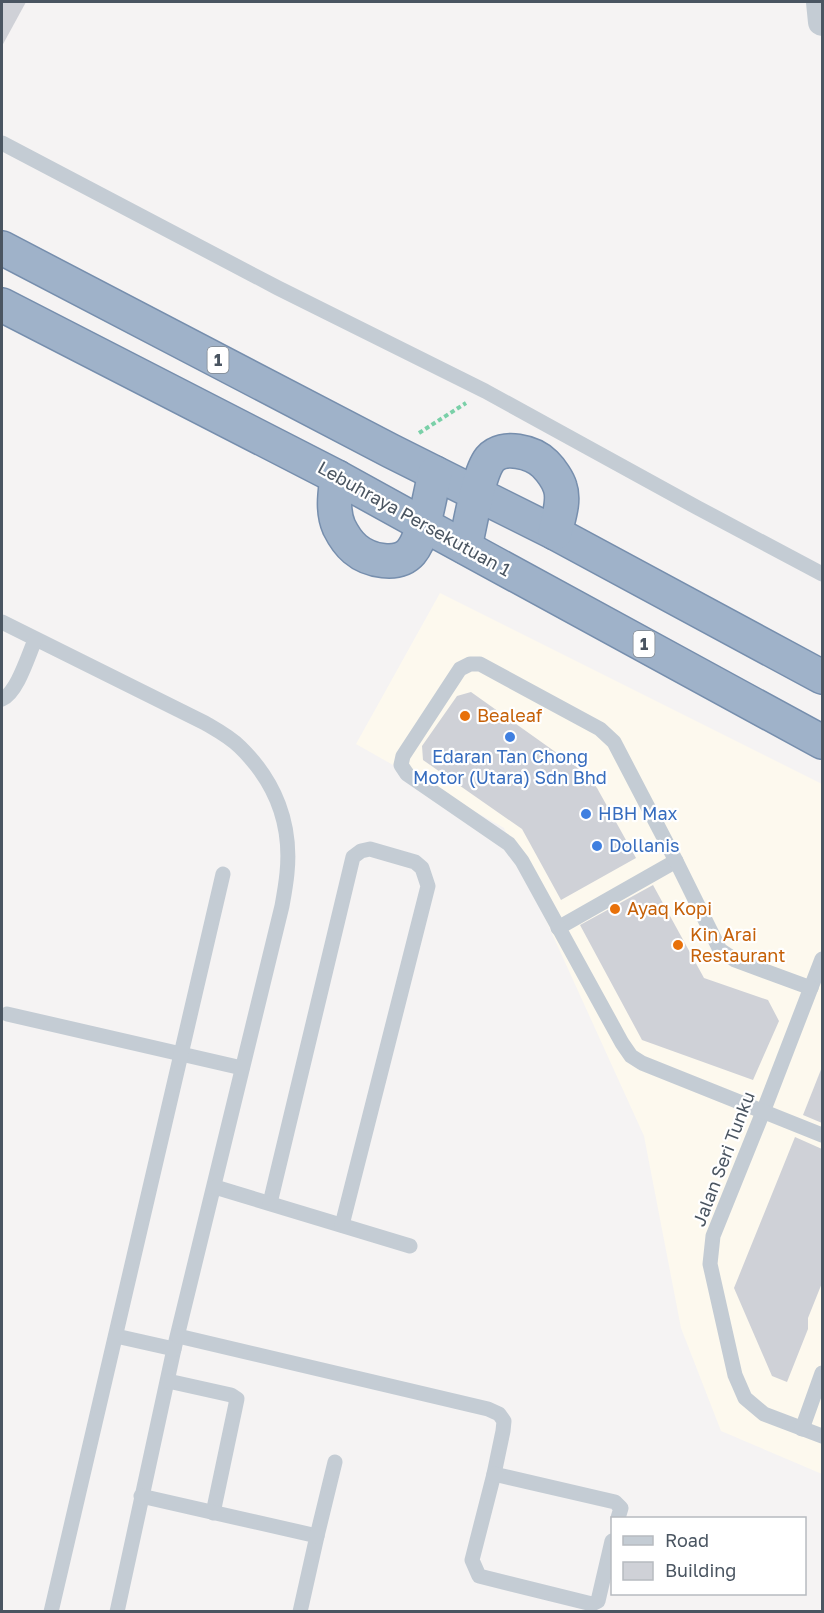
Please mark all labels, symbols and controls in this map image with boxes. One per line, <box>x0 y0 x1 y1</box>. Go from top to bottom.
road number: 1 <box>208 347 228 373</box>
street label: Lebuhraya Persekutuan 1 <box>314 456 515 580</box>
road number: 1 <box>634 631 654 657</box>
place label: Bealeaf <box>477 704 543 726</box>
marker: Bealeaf <box>458 709 472 723</box>
marker: Edaran Tan Chong Motor (Utara) Sdn Bhd <box>503 730 517 744</box>
place label: Edaran Tan Chong Motor (Utara) Sdn Bhd <box>413 745 607 788</box>
place label: HBH Max <box>598 802 678 824</box>
marker: HBH Max <box>579 807 593 821</box>
place label: Dollanis <box>609 834 680 856</box>
marker: Dollanis <box>590 839 604 853</box>
place label: Ayaq Kopi <box>627 897 712 919</box>
marker: Ayaq Kopi <box>608 902 622 916</box>
place label: Kin Arai Restaurant <box>690 923 785 966</box>
marker: Kin Arai Restaurant <box>671 938 685 952</box>
street label: Jalan Seri Tunku <box>687 1088 759 1229</box>
legend <box>611 1517 806 1595</box>
text: Road <box>665 1529 709 1551</box>
text: Building <box>665 1559 736 1581</box>

